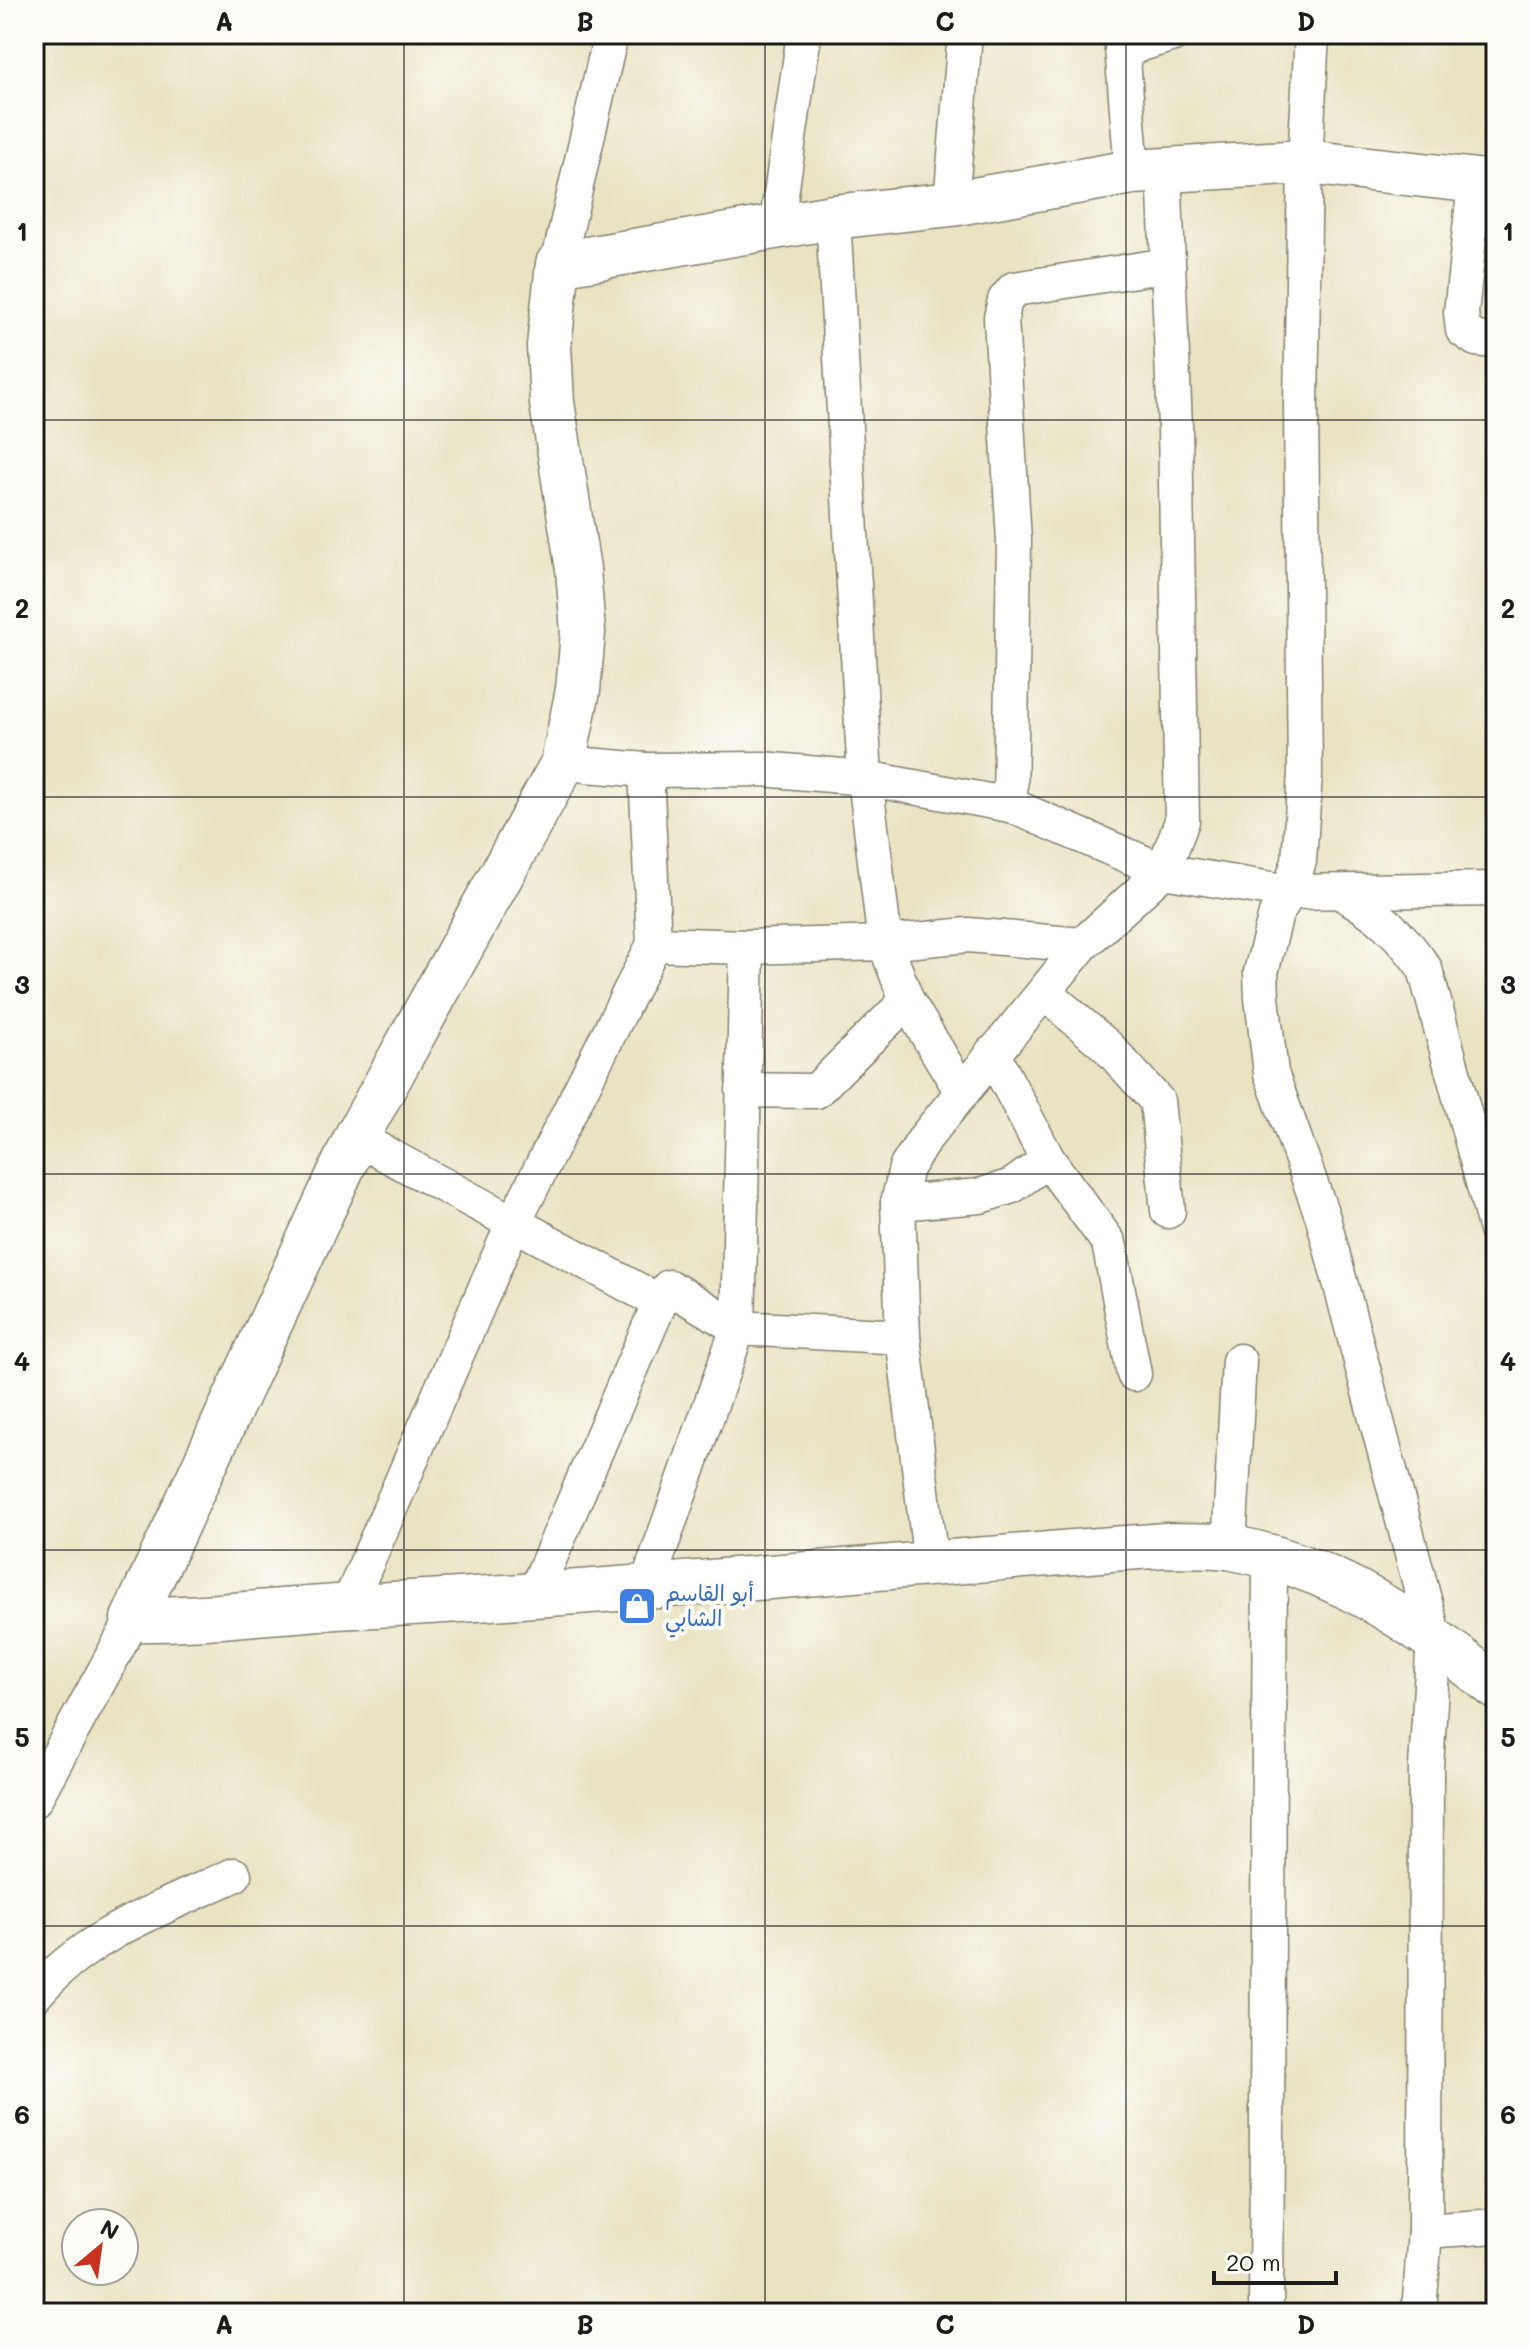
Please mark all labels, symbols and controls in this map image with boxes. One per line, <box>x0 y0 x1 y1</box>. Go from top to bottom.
text: A <box>215 4 233 38</box>
text: B <box>576 4 594 38</box>
text: C <box>935 4 955 38</box>
text: D <box>1297 4 1315 38</box>
text: 1 <box>16 214 28 248</box>
text: 1 <box>1502 214 1514 248</box>
text: 2 <box>15 591 29 625</box>
text: 2 <box>1501 591 1515 625</box>
text: 3 <box>14 967 30 1001</box>
text: 3 <box>1500 967 1516 1001</box>
text: 4 <box>14 1344 30 1378</box>
text: 4 <box>1500 1344 1516 1378</box>
place label: أبو القاسم الشابي <box>665 1578 754 1638</box>
shop icon: أبو القاسم الشابي <box>616 1585 658 1627</box>
text: 5 <box>14 1720 30 1754</box>
text: 5 <box>1500 1720 1516 1754</box>
text: 6 <box>14 2097 30 2131</box>
text: 6 <box>1500 2097 1516 2131</box>
north arrow <box>60 2207 140 2287</box>
text: N <box>96 2212 124 2246</box>
scale bar <box>1214 2235 1336 2285</box>
text: 20 m <box>1226 2246 1281 2277</box>
text: A <box>215 2307 233 2341</box>
text: B <box>576 2307 594 2341</box>
text: C <box>935 2307 955 2341</box>
text: D <box>1297 2307 1315 2341</box>

